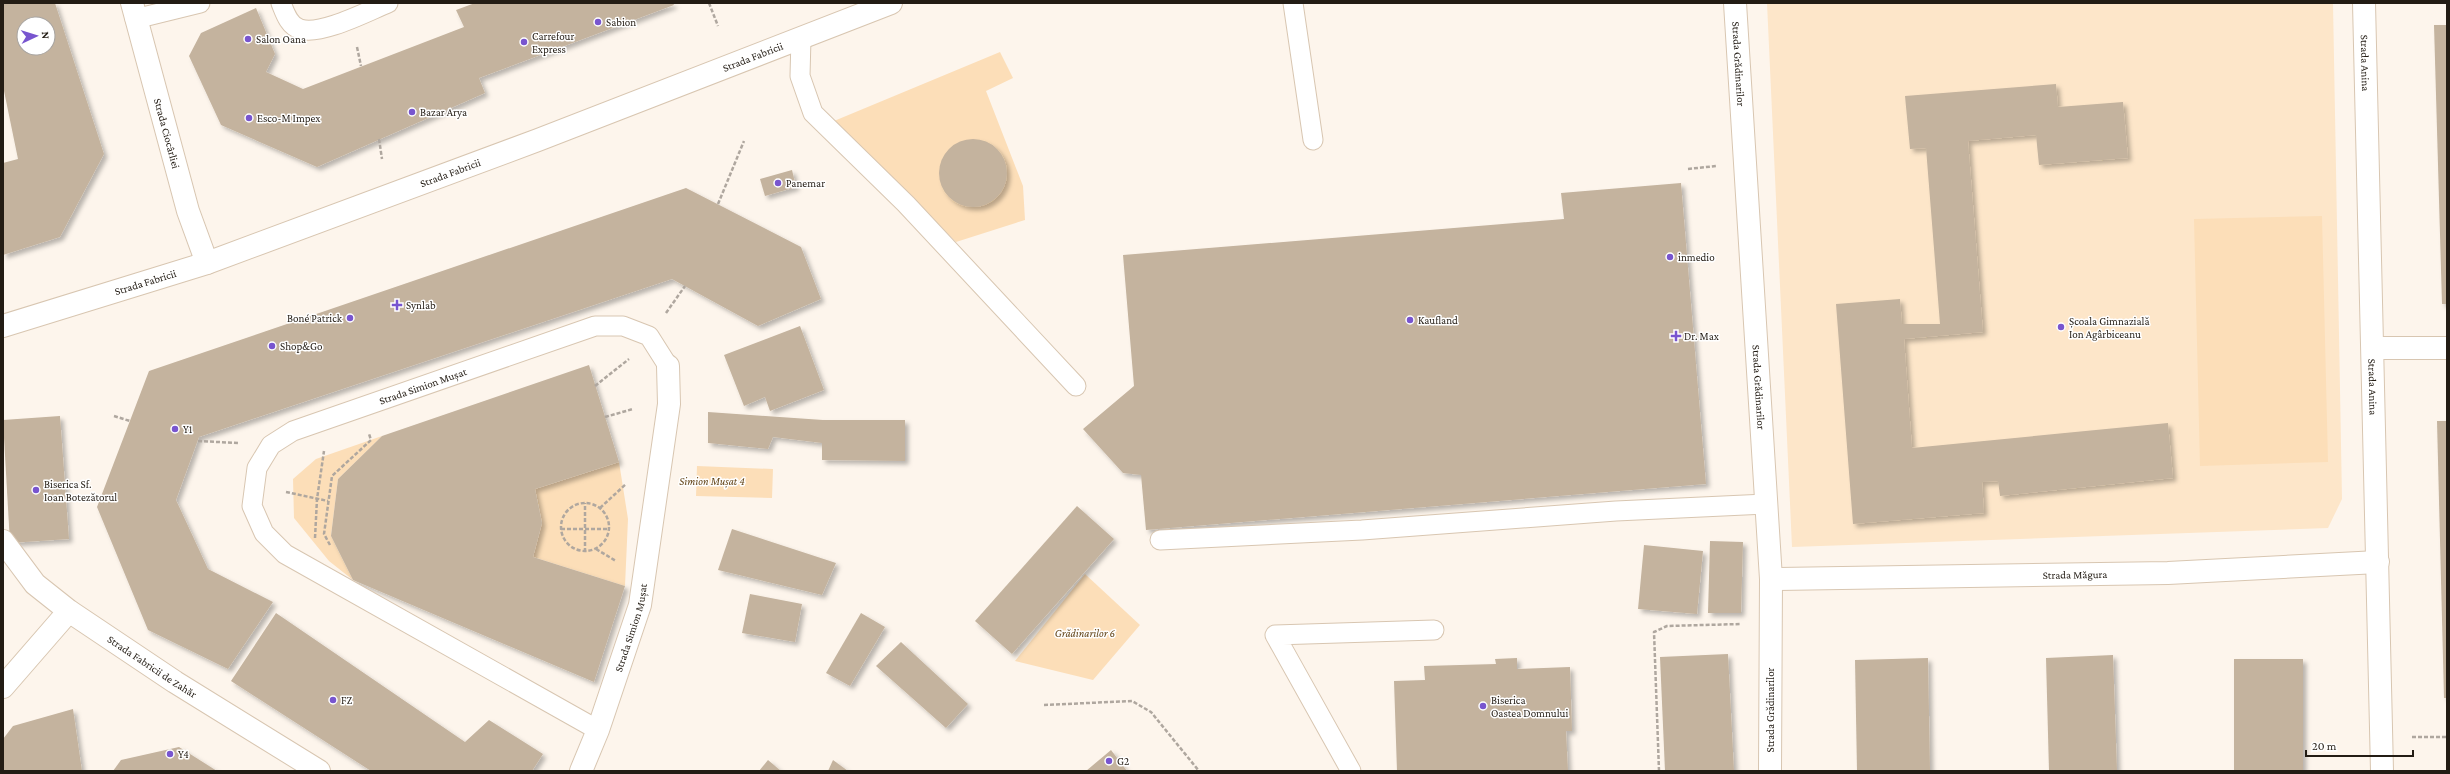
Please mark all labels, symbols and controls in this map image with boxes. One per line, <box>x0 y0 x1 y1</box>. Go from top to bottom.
north arrow <box>16 16 56 56</box>
place label: Sabion <box>606 16 636 28</box>
marker: Sabion <box>593 17 603 27</box>
street label: Strada Grădinarilor <box>1730 21 1747 107</box>
place label: Carrefour Express <box>532 30 574 56</box>
text: N <box>40 31 52 40</box>
place label: Salon Oana <box>256 33 306 45</box>
marker: Salon Oana <box>243 34 253 44</box>
street label: Strada Anina <box>2359 35 2372 91</box>
marker: Carrefour Express <box>519 37 529 47</box>
street label: Strada Fabricii <box>721 39 785 74</box>
street label: Strada Ciocârliei <box>152 97 182 170</box>
place label: Bazar Arya <box>420 106 467 119</box>
marker: Bazar Arya <box>407 107 417 117</box>
place label: Esco-M Impex <box>257 112 320 125</box>
marker: Esco-M Impex <box>244 113 254 123</box>
street label: Strada Fabricii <box>418 156 482 189</box>
place label: Panemar <box>786 177 825 189</box>
marker: Panemar <box>773 178 783 188</box>
place label: inmedio <box>1678 251 1715 263</box>
marker: inmedio <box>1665 252 1675 262</box>
street label: Strada Fabricii <box>113 267 178 297</box>
marker: Synlab <box>391 299 403 311</box>
place label: Synlab <box>406 299 436 312</box>
place label: Boné Patrick <box>287 312 343 324</box>
marker: Boné Patrick <box>345 313 355 323</box>
place label: Kaufland <box>1418 314 1458 326</box>
marker: Kaufland <box>1405 315 1415 325</box>
place label: Școala Gimnazială Ion Agârbiceanu <box>2069 315 2150 341</box>
marker: Școala Gimnazială Ion Agârbiceanu <box>2056 322 2066 332</box>
place label: Dr. Max <box>1684 330 1719 342</box>
marker: Dr. Max <box>1671 331 1681 341</box>
place label: Shop&Go <box>280 340 323 353</box>
marker: Shop&Go <box>267 341 277 351</box>
street label: Strada Grădinarilor <box>1750 344 1768 430</box>
street label: Strada Anina <box>2366 358 2380 415</box>
street label: Strada Simion Mușat <box>377 365 468 407</box>
place label: Y1 <box>183 423 193 435</box>
marker: Y1 <box>170 424 180 434</box>
park label: Simion Mușat 4 <box>679 475 745 489</box>
place label: Biserica Sf. Ioan Botezătorul <box>44 478 117 503</box>
marker: Biserica Sf. Ioan Botezătorul <box>31 485 41 495</box>
street label: Strada Măgura <box>2042 568 2107 581</box>
street label: Strada Simion Mușat <box>612 582 650 673</box>
park label: Grădinarilor 6 <box>1055 627 1116 639</box>
street label: Strada Fabricii de Zahăr <box>105 633 199 700</box>
street label: Strada Grădinarilor <box>1764 667 1776 752</box>
place label: FZ <box>341 694 352 706</box>
place label: Biserica Oastea Domnului <box>1491 694 1568 719</box>
marker: FZ <box>328 695 338 705</box>
marker: Biserica Oastea Domnului <box>1478 701 1488 711</box>
scale bar <box>2306 732 2413 758</box>
text: 20 m <box>2312 739 2337 753</box>
place label: Y4 <box>178 748 189 760</box>
marker: Y4 <box>165 749 175 759</box>
place label: G2 <box>1117 755 1129 767</box>
marker: G2 <box>1104 756 1114 766</box>

